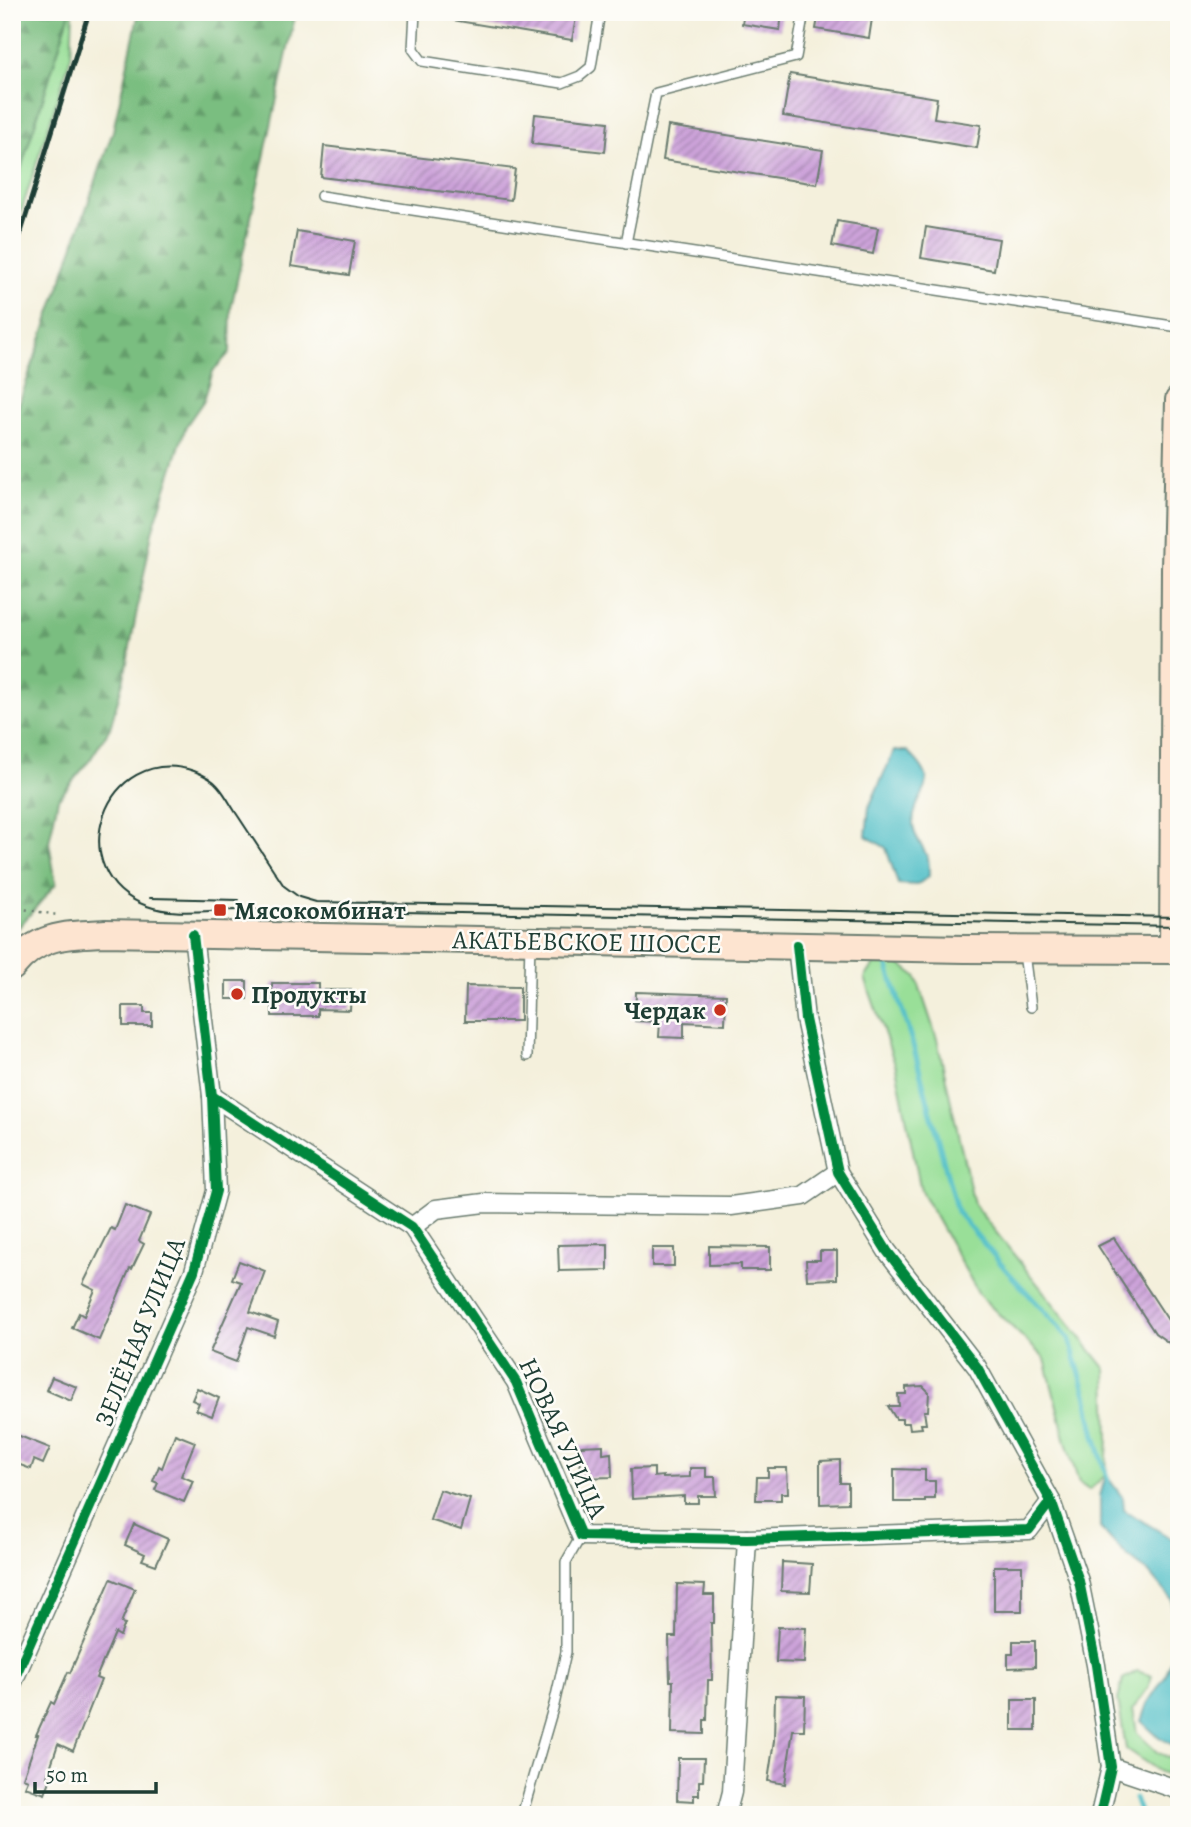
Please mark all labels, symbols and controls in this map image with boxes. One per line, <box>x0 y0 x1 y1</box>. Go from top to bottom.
place label: Мясокомбинат <box>234 893 406 928</box>
marker: Мясокомбинат <box>212 902 228 918</box>
street label: АКАТЬЕВСКОЕ ШОССЕ <box>451 922 722 962</box>
place label: Продукты <box>251 977 367 1012</box>
marker: Продукты <box>229 986 245 1002</box>
place label: Чердак <box>624 993 706 1028</box>
marker: Чердак <box>712 1002 728 1018</box>
street label: ЗЕЛЁНАЯ УЛИЦА <box>86 1231 194 1432</box>
street label: НОВАЯ УЛИЦА <box>510 1352 616 1525</box>
scale bar <box>35 1750 156 1794</box>
text: 50 m <box>46 1761 88 1789</box>

